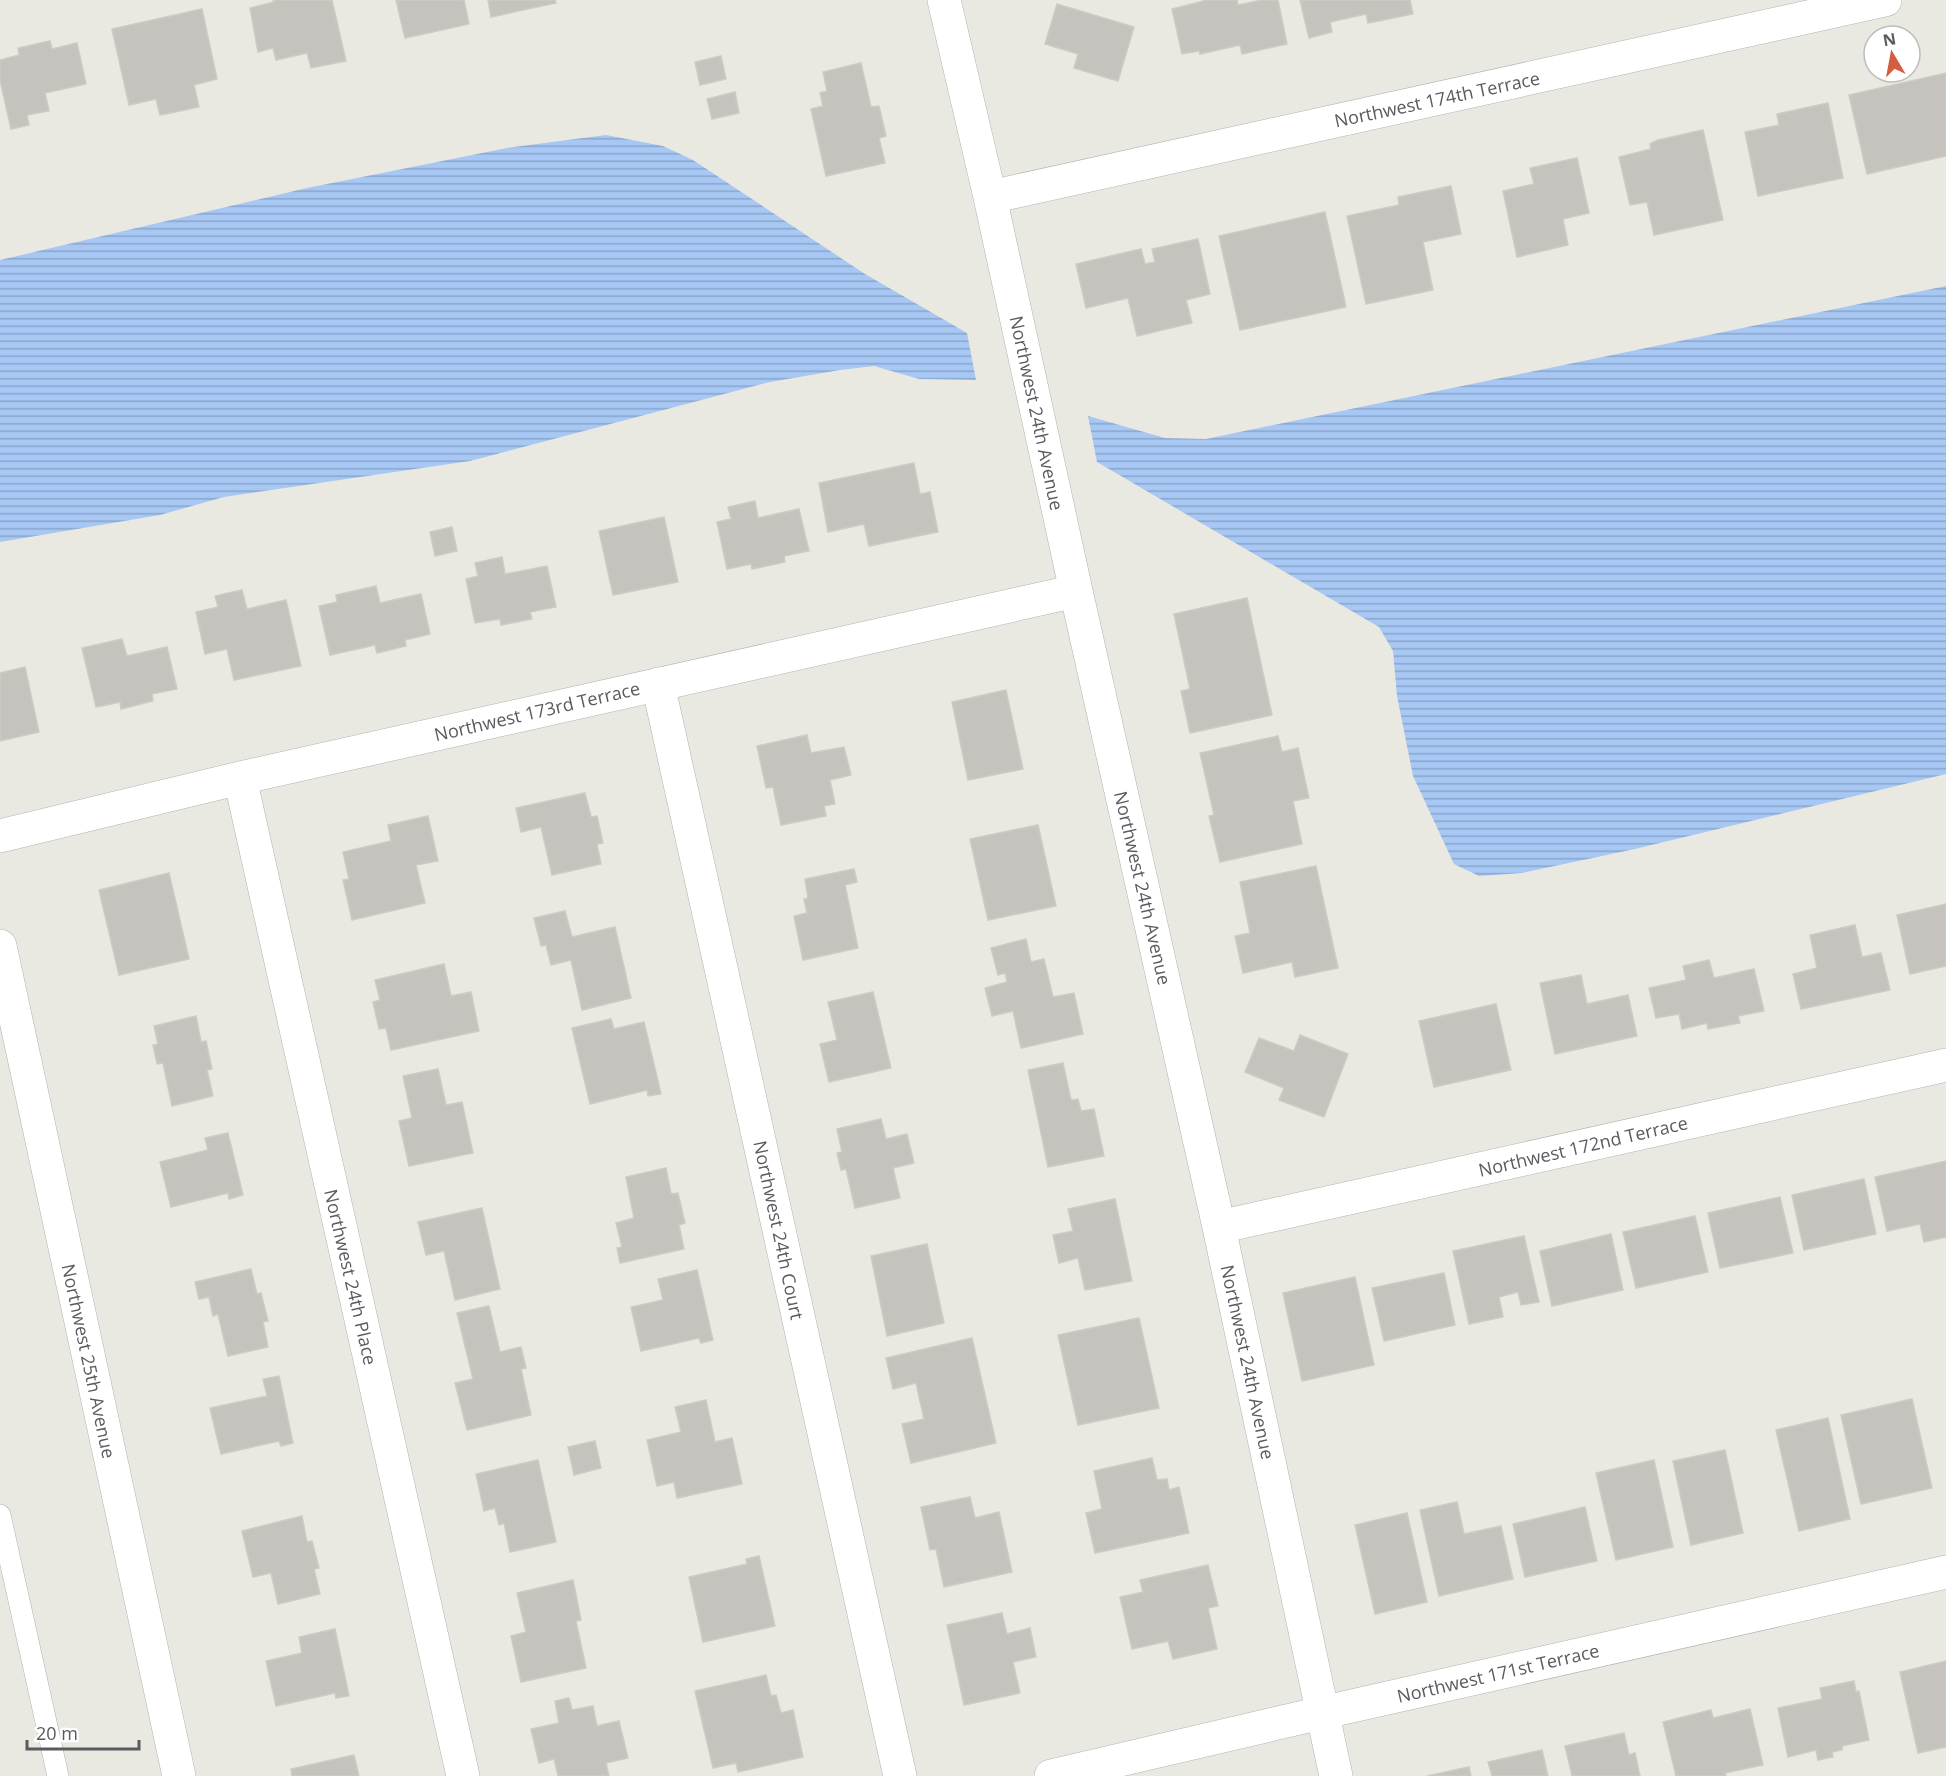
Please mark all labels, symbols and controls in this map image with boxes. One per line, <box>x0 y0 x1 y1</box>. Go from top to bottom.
north arrow <box>1862 24 1922 84</box>
text: N <box>1881 27 1898 51</box>
street label: Northwest 174th Terrace <box>1332 65 1542 133</box>
street label: Northwest 24th Avenue <box>1005 314 1069 512</box>
street label: Northwest 173rd Terrace <box>432 676 642 746</box>
street label: Northwest 24th Avenue <box>1109 789 1177 987</box>
street label: Northwest 172nd Terrace <box>1476 1110 1690 1182</box>
street label: Northwest 24th Court <box>748 1138 810 1322</box>
street label: Northwest 24th Place <box>319 1187 383 1367</box>
street label: Northwest 25th Avenue <box>57 1262 121 1460</box>
street label: Northwest 24th Avenue <box>1216 1263 1280 1461</box>
street label: Northwest 171st Terrace <box>1394 1638 1602 1708</box>
scale bar <box>27 1713 140 1751</box>
text: 20 m <box>36 1721 78 1745</box>

